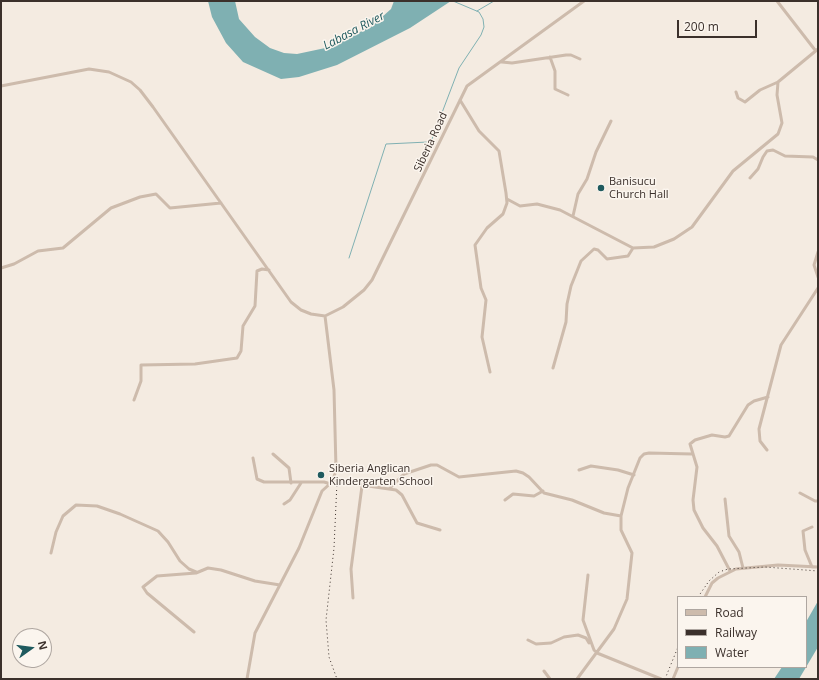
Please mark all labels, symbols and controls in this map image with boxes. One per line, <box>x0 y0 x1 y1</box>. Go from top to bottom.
water label: Labasa River <box>321 9 387 53</box>
scale bar <box>679 12 759 38</box>
text: 200 m <box>684 18 719 35</box>
street label: Siberia Road <box>411 110 451 174</box>
place label: Banisucu Church Hall <box>609 175 669 201</box>
marker: Banisucu Church Hall <box>596 183 606 193</box>
place label: Siberia Anglican Kindergarten School <box>329 462 433 488</box>
marker: Siberia Anglican Kindergarten School <box>316 470 326 480</box>
legend <box>677 596 807 668</box>
text: Road <box>715 604 744 621</box>
text: Railway <box>715 624 757 641</box>
north arrow <box>12 628 52 668</box>
text: N <box>35 639 52 651</box>
text: Water <box>715 644 749 661</box>

